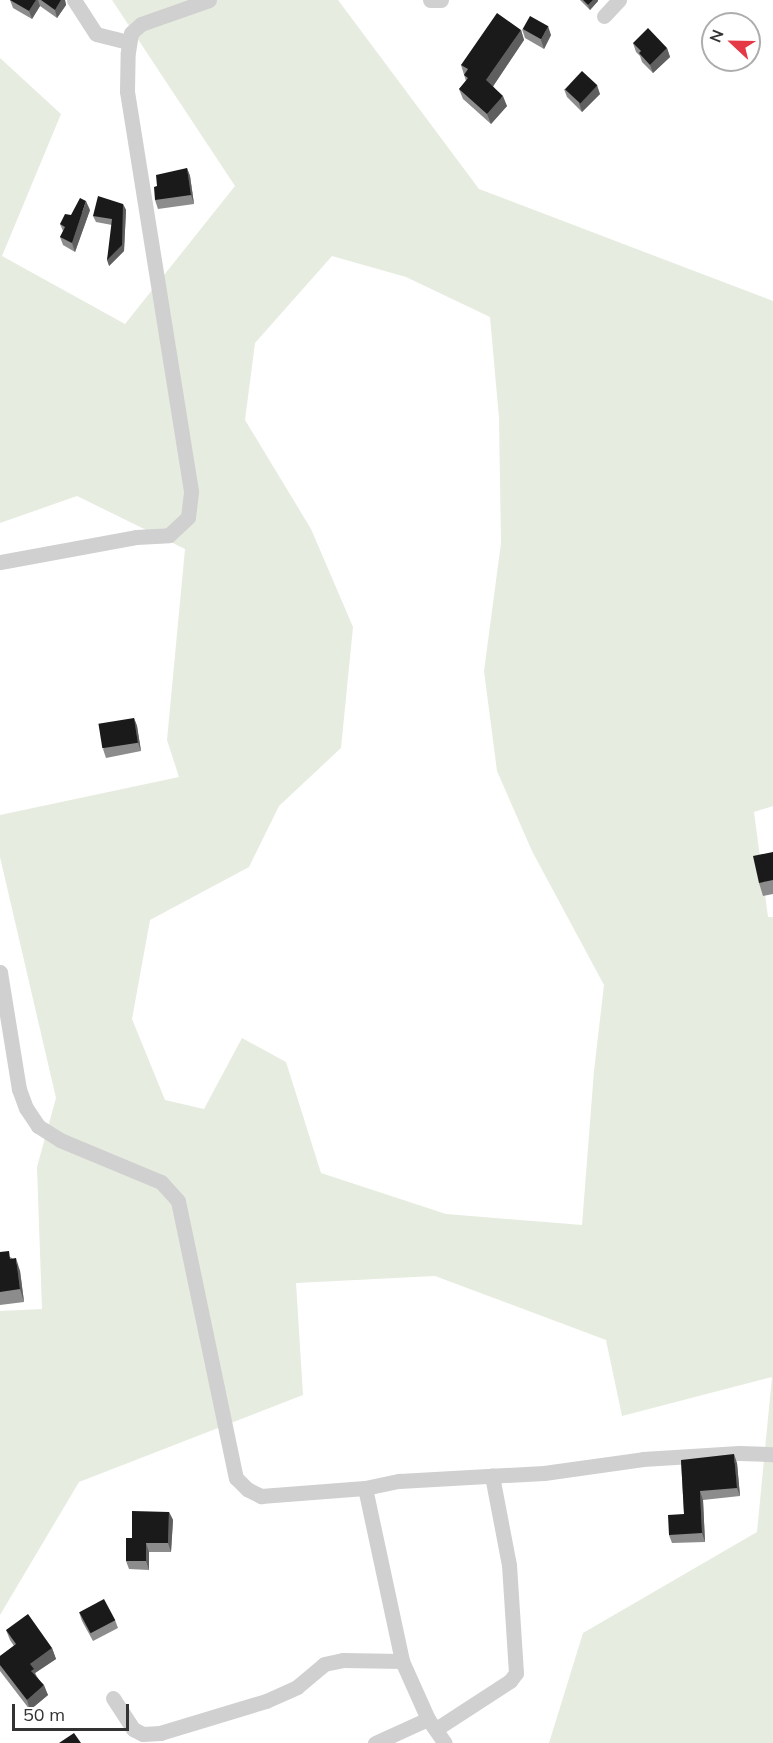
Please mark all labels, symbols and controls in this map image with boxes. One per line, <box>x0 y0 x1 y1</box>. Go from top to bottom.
north arrow <box>701 12 761 72</box>
text: N <box>705 27 728 45</box>
scale bar <box>15 1692 132 1730</box>
text: 50 m <box>23 1703 65 1726</box>

